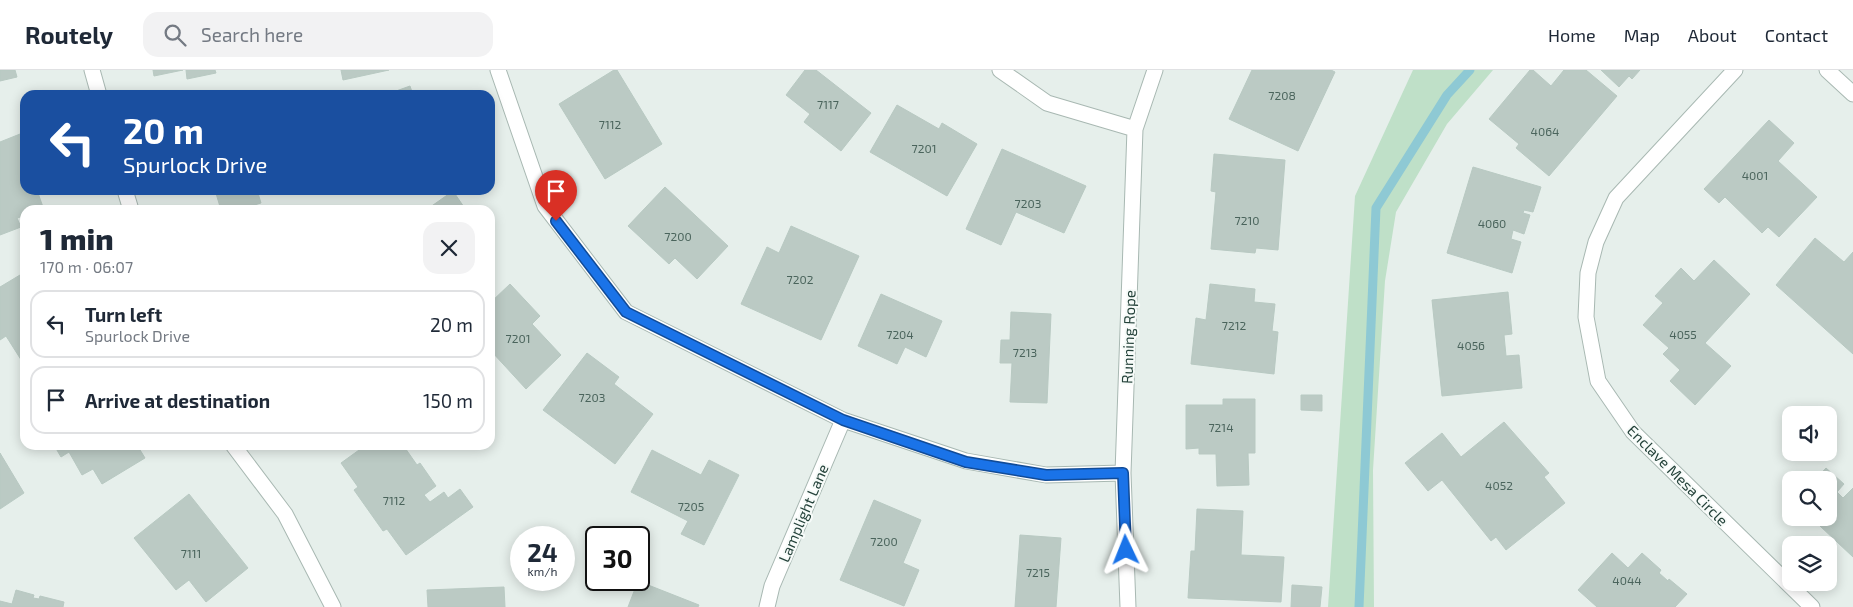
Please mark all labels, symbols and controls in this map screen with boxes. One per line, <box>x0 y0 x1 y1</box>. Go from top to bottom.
search box <box>143 12 493 57</box>
text: Routely <box>25 20 113 49</box>
icon: search <box>161 21 189 49</box>
text: Search here <box>201 23 303 46</box>
text: Home <box>1548 24 1596 46</box>
text: Map <box>1624 24 1660 46</box>
text: About <box>1688 24 1737 46</box>
text: Contact <box>1765 24 1828 46</box>
house number: 7208 <box>1268 88 1296 102</box>
house number: 7117 <box>817 97 839 111</box>
text: 20 m <box>123 109 204 151</box>
icon: left <box>40 110 105 175</box>
house number: 7112 <box>599 117 621 131</box>
house number: 4064 <box>1531 124 1559 138</box>
house number: 7201 <box>912 141 936 155</box>
text: Spurlock Drive <box>123 151 267 177</box>
house number: 4001 <box>1742 168 1768 182</box>
pin <box>535 170 577 221</box>
icon: arrive <box>542 177 570 205</box>
house number: 7203 <box>1015 196 1041 210</box>
house number: 7210 <box>1235 213 1259 227</box>
house number: 4060 <box>1478 216 1506 230</box>
text: 1 min <box>40 220 114 256</box>
button: close <box>423 222 475 274</box>
house number: 7200 <box>664 229 692 243</box>
text: 170 m · 06:07 <box>40 257 133 276</box>
house number: 7202 <box>787 272 814 286</box>
street label: Running Rope <box>1117 290 1139 384</box>
text: Turn left <box>85 303 162 326</box>
icon: left <box>42 310 70 338</box>
text: 20 m <box>430 313 473 336</box>
house number: 7212 <box>1222 318 1246 332</box>
text: Spurlock Drive <box>85 326 190 345</box>
house number: 7204 <box>886 327 914 341</box>
house number: 4055 <box>1669 327 1697 341</box>
house number: 7201 <box>506 331 530 345</box>
house number: 4056 <box>1457 338 1485 352</box>
house number: 7213 <box>1013 345 1037 359</box>
icon: arrive <box>42 386 70 414</box>
text: Arrive at destination <box>85 389 270 412</box>
text: 150 m <box>423 389 473 412</box>
house number: 7203 <box>579 390 605 404</box>
map controls <box>1782 406 1837 591</box>
button: sound <box>1782 406 1837 461</box>
house number: 7214 <box>1208 420 1234 434</box>
street label: Enclave Mesa Circle <box>1624 421 1732 529</box>
street label: Lamplight Lane <box>774 461 832 565</box>
button: search <box>1782 471 1837 526</box>
house number: 4052 <box>1485 478 1513 492</box>
house number: 7112 <box>383 493 405 507</box>
house number: 7205 <box>678 499 704 513</box>
position arrow <box>1099 523 1151 575</box>
speed limit sign: 30 <box>585 526 650 591</box>
house number: 7200 <box>870 534 898 548</box>
button: layers <box>1782 536 1837 591</box>
text: 24 <box>527 537 558 567</box>
house number: 7111 <box>181 546 201 560</box>
text: km/h <box>528 564 557 578</box>
house number: 7215 <box>1026 565 1050 579</box>
house number: 4044 <box>1612 573 1642 587</box>

